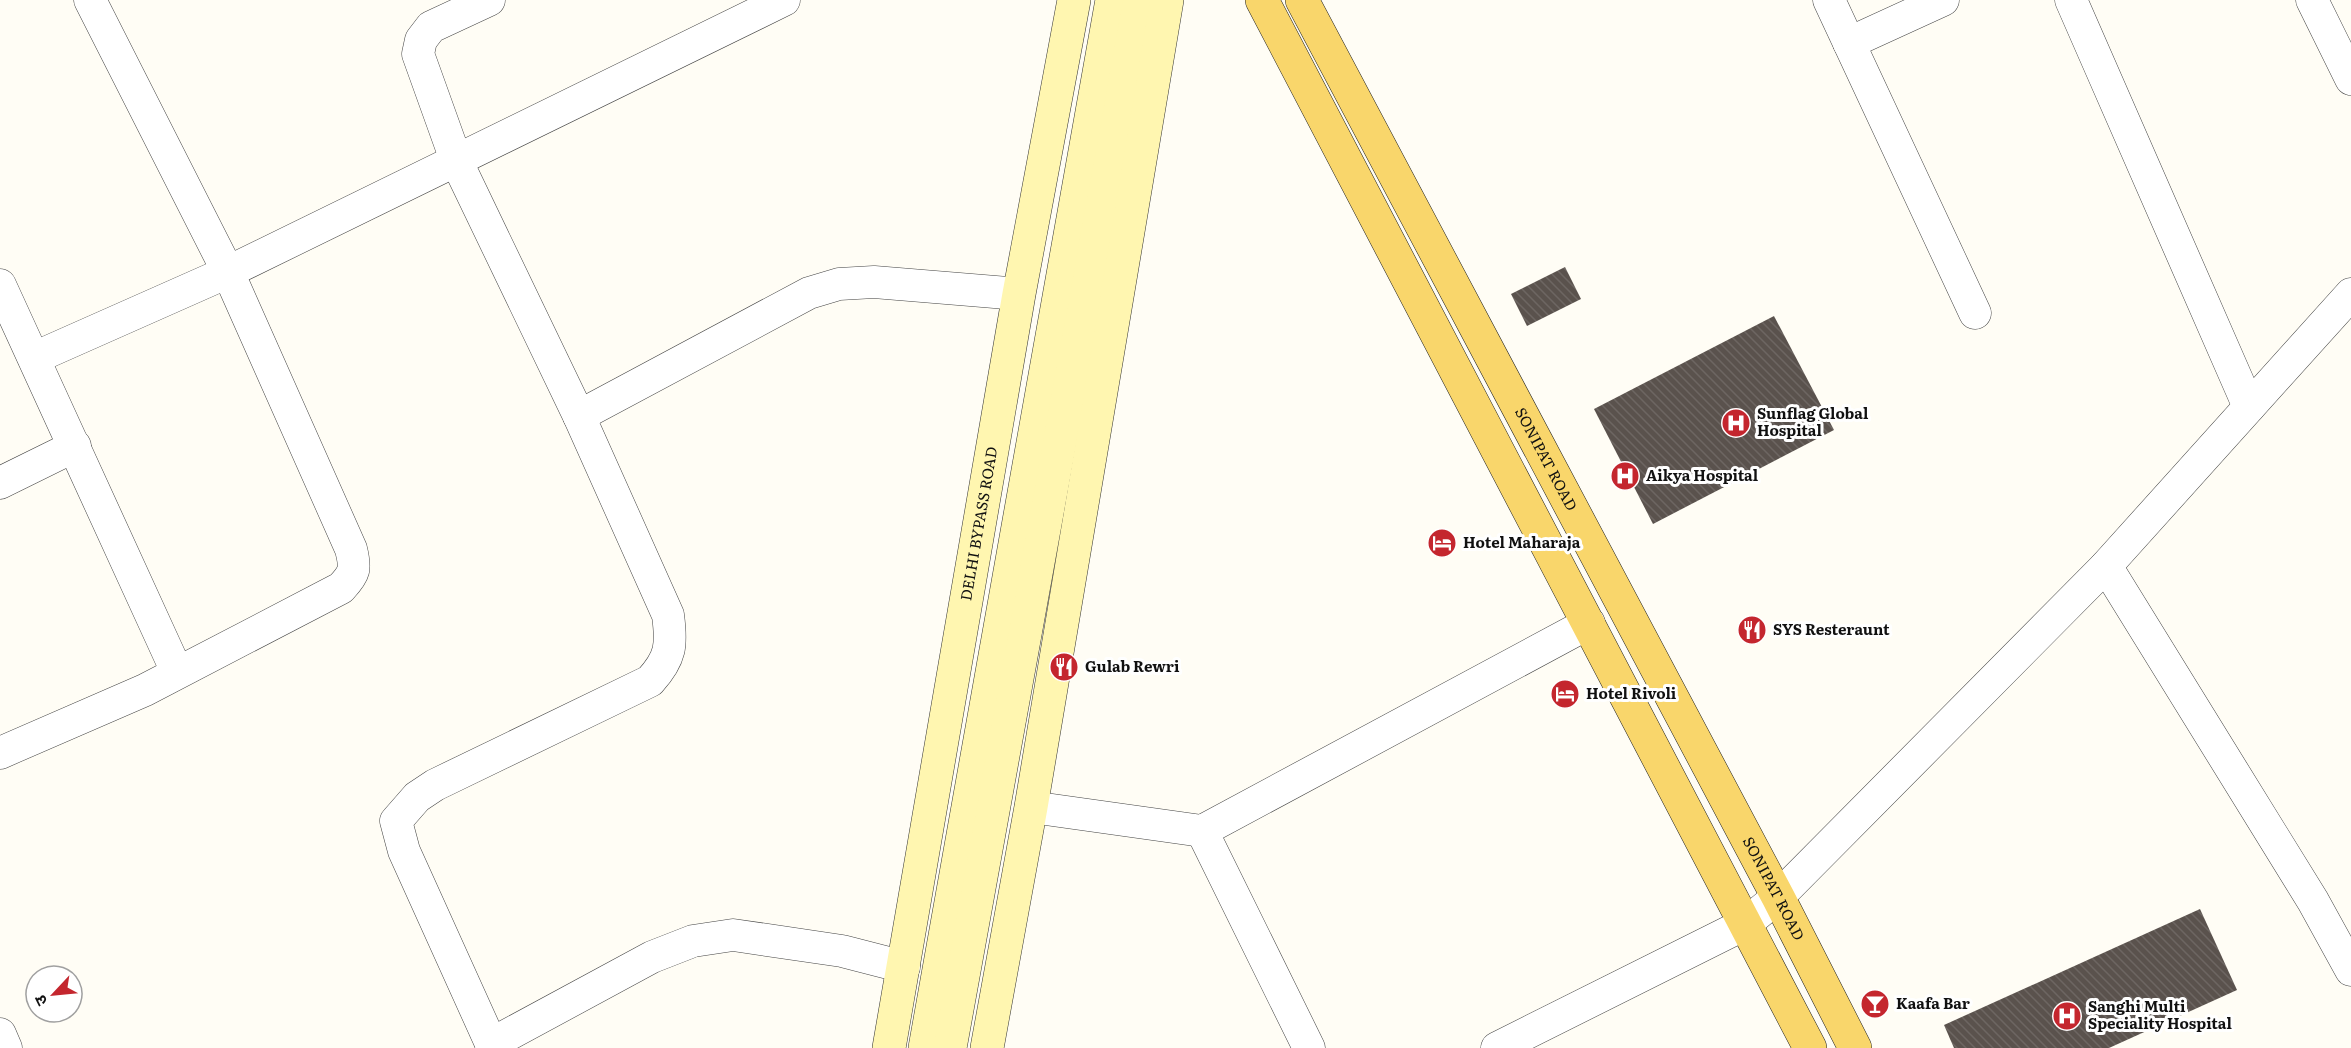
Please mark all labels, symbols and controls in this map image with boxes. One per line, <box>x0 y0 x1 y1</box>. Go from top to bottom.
place label: Sunflag Global Hospital <box>1757 401 1869 441</box>
street label: SONIPAT ROAD <box>1510 403 1584 515</box>
hospital icon: Sunflag Global Hospital <box>1720 407 1752 439</box>
street label: DELHI BYPASS ROAD <box>953 445 1003 602</box>
hospital icon: Aikya Hospital <box>1609 460 1641 492</box>
place label: Aikya Hospital <box>1646 463 1759 486</box>
hotel icon: Hotel Maharaja <box>1426 527 1458 559</box>
place label: Hotel Maharaja <box>1463 530 1581 553</box>
restaurant icon: SYS Resteraunt <box>1736 614 1768 646</box>
place label: SYS Resteraunt <box>1773 617 1890 640</box>
restaurant icon: Gulab Rewri <box>1048 651 1080 683</box>
place label: Gulab Rewri <box>1085 654 1180 677</box>
hotel icon: Hotel Rivoli <box>1549 678 1581 710</box>
place label: Hotel Rivoli <box>1586 681 1677 704</box>
street label: SONIPAT ROAD <box>1738 832 1811 944</box>
north arrow <box>24 964 84 1024</box>
bar icon: Kaafa Bar <box>1859 988 1891 1020</box>
text: उ <box>27 991 52 1010</box>
place label: Kaafa Bar <box>1896 991 1970 1014</box>
place label: Sanghi Multi Speciality Hospital <box>2088 994 2232 1034</box>
hospital icon: Sanghi Multi Speciality Hospital <box>2051 1000 2083 1032</box>

